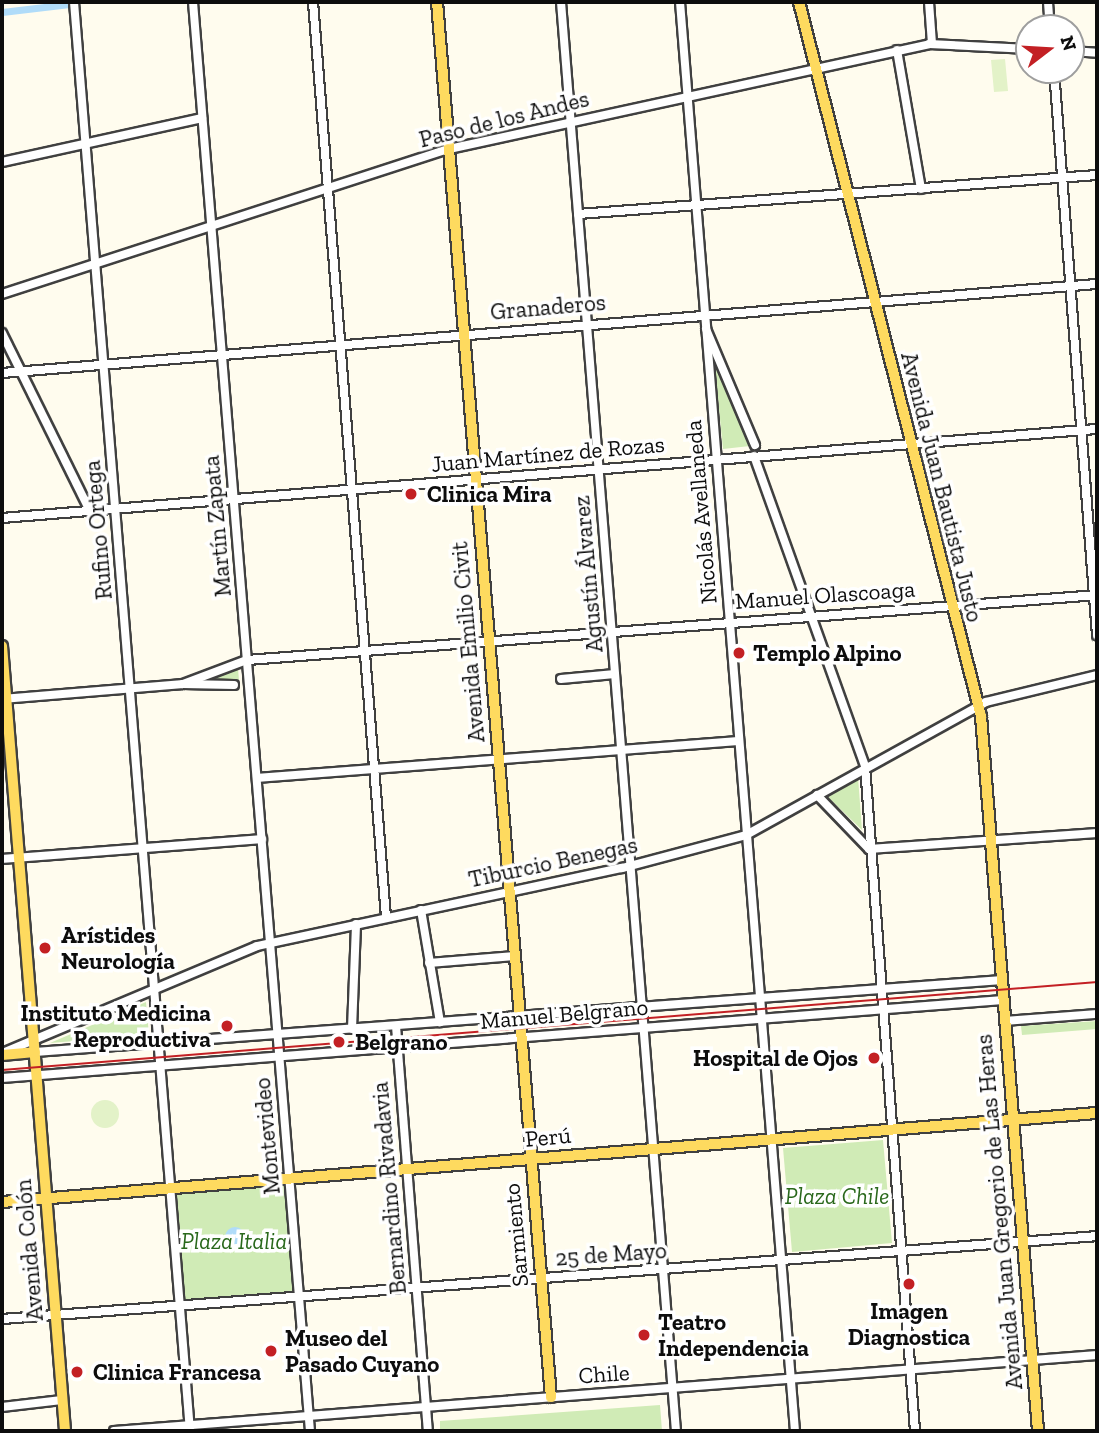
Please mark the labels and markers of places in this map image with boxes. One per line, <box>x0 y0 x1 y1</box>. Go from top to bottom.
place label: Clinica Mira <box>427 480 552 508</box>
marker: Clinica Mira <box>401 484 421 504</box>
place label: Templo Alpino <box>753 639 902 667</box>
marker: Templo Alpino <box>731 645 747 661</box>
place label: Arístides Neurología <box>61 921 175 975</box>
marker: Arístides Neurología <box>35 938 55 958</box>
place label: Instituto Medicina Reproductiva <box>20 999 211 1053</box>
marker: Instituto Medicina Reproductiva <box>217 1016 237 1036</box>
place label: Belgrano <box>355 1028 447 1056</box>
marker: Belgrano <box>329 1032 349 1052</box>
place label: Hospital de Ojos <box>693 1044 858 1072</box>
marker: Hospital de Ojos <box>864 1048 884 1068</box>
marker: Imagen Diagnostica <box>899 1274 919 1294</box>
place label: Imagen Diagnostica <box>848 1297 970 1351</box>
place label: Teatro Independencia <box>658 1308 809 1362</box>
place label: Museo del Pasado Cuyano <box>285 1324 439 1378</box>
marker: Teatro Independencia <box>636 1327 652 1343</box>
marker: Museo del Pasado Cuyano <box>263 1343 279 1359</box>
place label: Clinica Francesa <box>93 1358 261 1386</box>
marker: Clinica Francesa <box>67 1362 87 1382</box>

